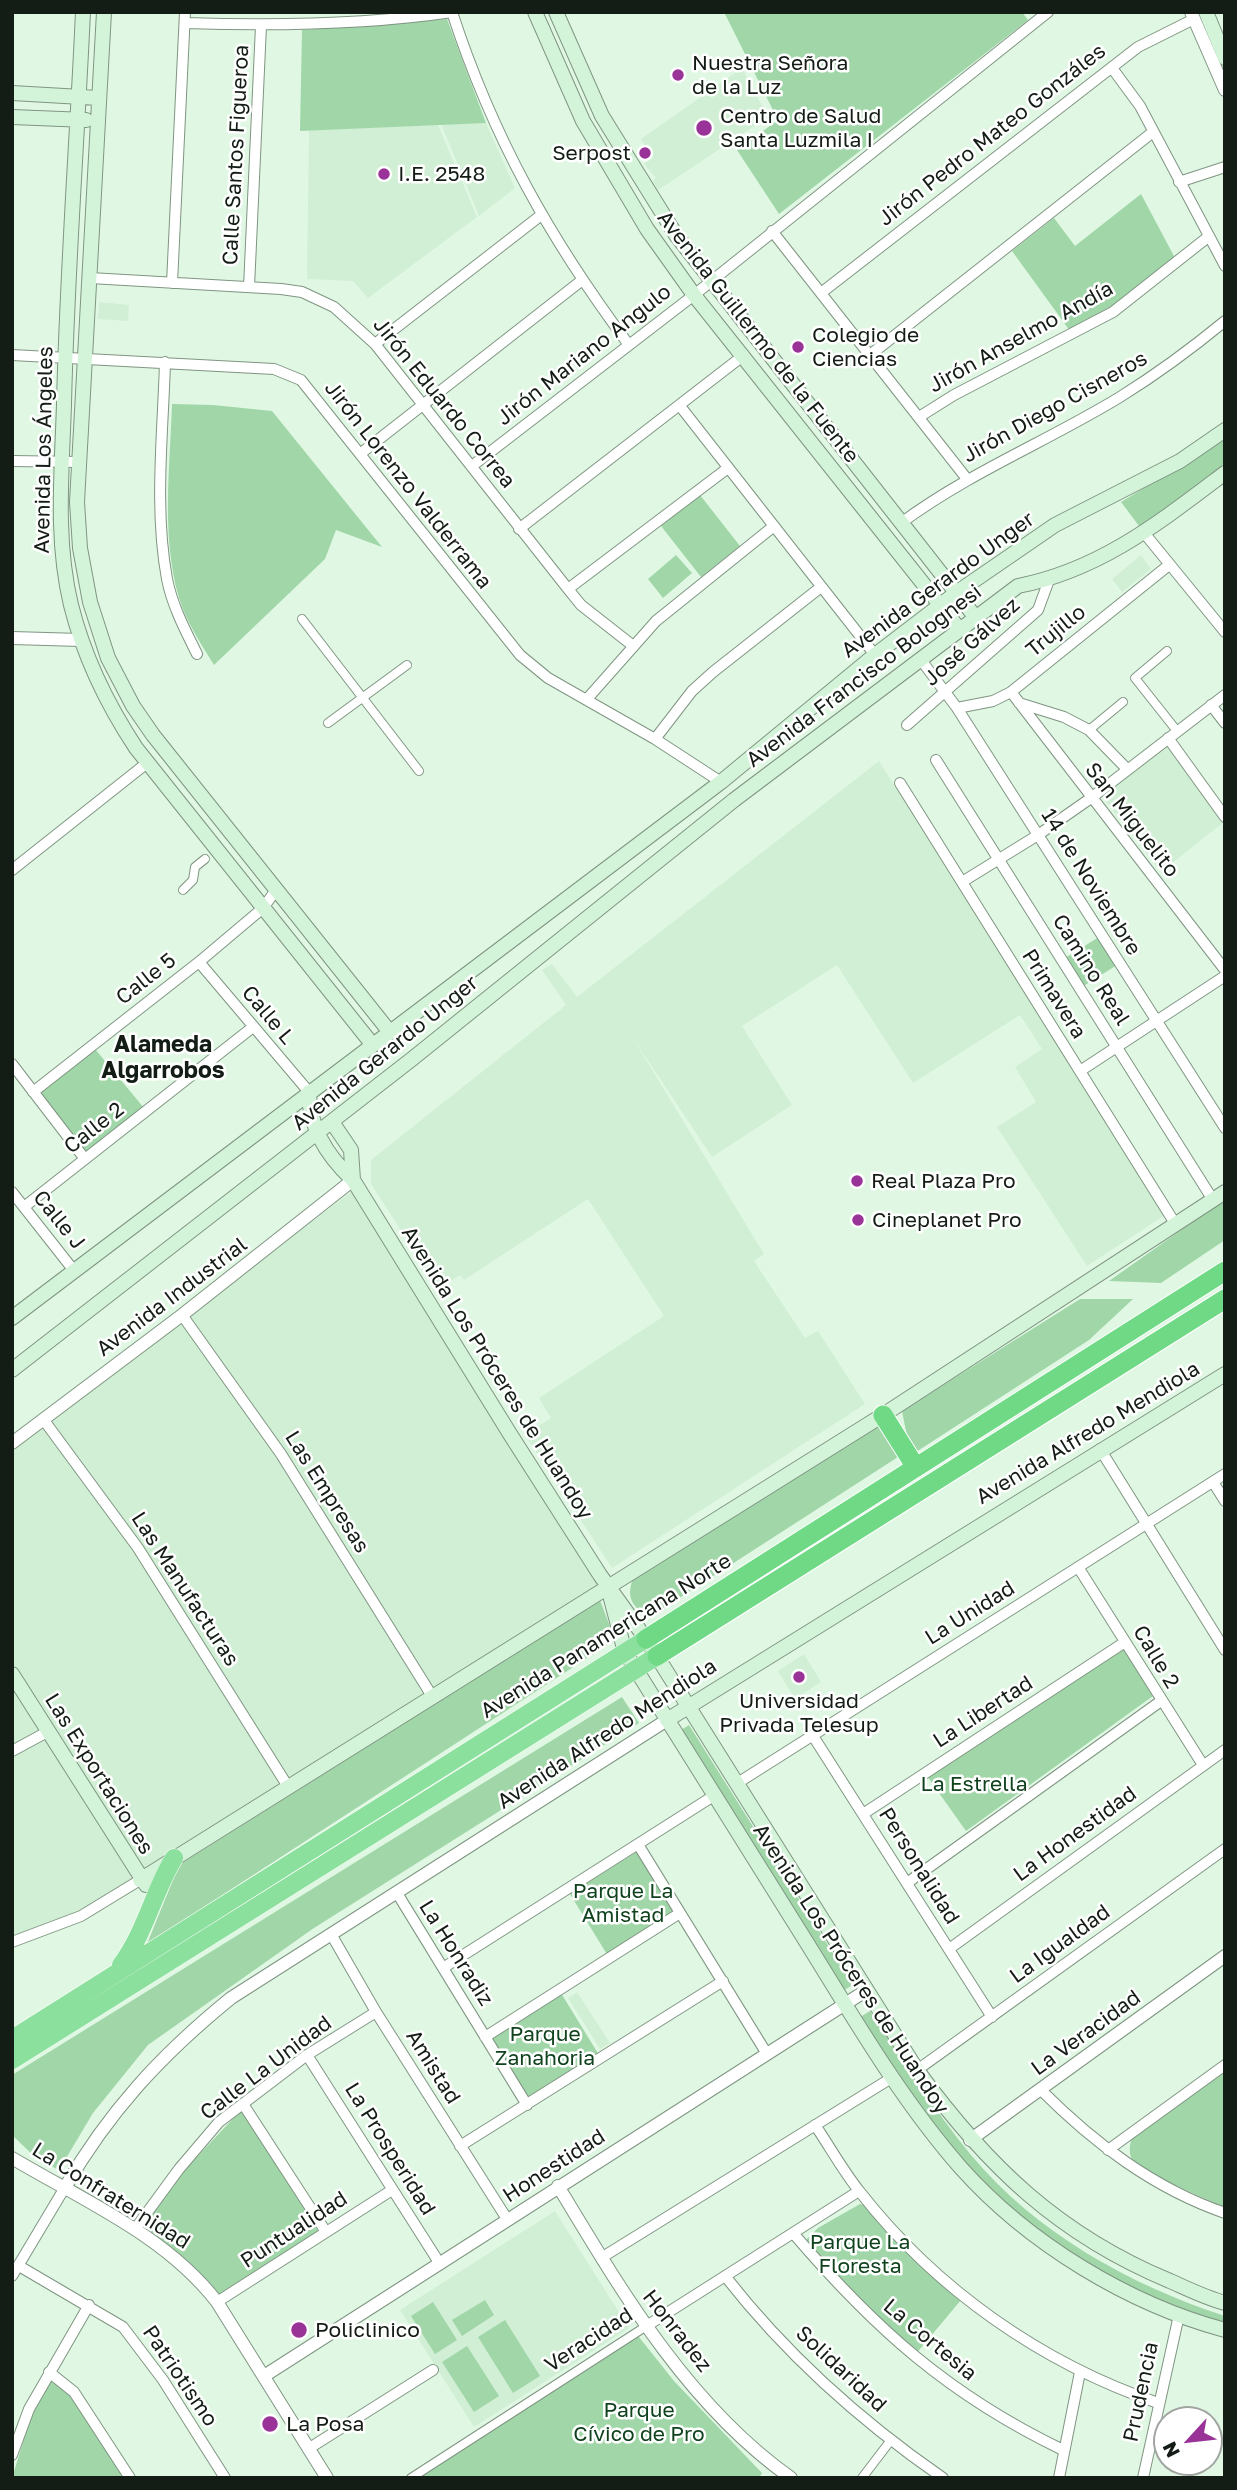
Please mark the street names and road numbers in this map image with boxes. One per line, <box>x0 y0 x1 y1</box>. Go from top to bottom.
street label: Jirón Pedro Mateo Gonzáles <box>873 38 1111 232</box>
street label: Calle Santos Figueroa <box>218 44 254 266</box>
street label: Avenida Guillermo de la Fuente <box>652 206 864 468</box>
street label: Jirón Anselmo Andía <box>924 276 1118 398</box>
street label: Jirón Mariano Angulo <box>492 279 676 431</box>
street label: Jirón Eduardo Correa <box>368 313 520 493</box>
street label: Avenida Los Ángeles <box>30 346 58 554</box>
street label: Jirón Diego Cisneros <box>958 346 1152 468</box>
street label: Jirón Lorenzo Valderrama <box>319 376 497 594</box>
street label: Avenida Gerardo Unger <box>837 507 1039 663</box>
street label: Avenida Francisco Bolognesi <box>741 579 987 773</box>
street label: José Gálvez <box>919 592 1025 692</box>
street label: Trujillo <box>1021 599 1091 663</box>
street label: San Miguelito <box>1079 758 1185 882</box>
street label: 14 de Noviembre <box>1036 804 1146 960</box>
street label: Camino Real <box>1047 910 1135 1030</box>
street label: Primavera <box>1017 945 1091 1043</box>
street label: Calle 5 <box>111 948 181 1010</box>
street label: Avenida Gerardo Unger <box>287 970 483 1136</box>
street label: Calle L <box>236 981 300 1049</box>
street label: Calle 2 <box>59 1097 129 1159</box>
street label: Calle J <box>28 1185 90 1255</box>
street label: Avenida Los Próceres de Huandoy <box>396 1222 598 1524</box>
street label: Avenida Industrial <box>92 1232 252 1362</box>
street label: Avenida Alfredo Mendiola <box>972 1356 1204 1510</box>
street label: Las Empresas <box>279 1426 375 1558</box>
street label: Las Manufacturas <box>126 1507 244 1671</box>
street label: Avenida Panamericana Norte <box>476 1548 736 1724</box>
street label: La Unidad <box>921 1576 1019 1650</box>
street label: Calle 2 <box>1127 1621 1185 1693</box>
street label: Avenida Alfredo Mendiola <box>493 1654 721 1814</box>
street label: La Libertad <box>928 1670 1038 1754</box>
street label: Las Exportaciones <box>39 1689 159 1859</box>
street label: La Honestidad <box>1009 1781 1141 1887</box>
street label: Personalidad <box>873 1803 965 1929</box>
street label: Avenida Los Próceres de Huandoy <box>748 1819 954 2119</box>
street label: La Honradiz <box>414 1895 498 2011</box>
street label: La Igualdad <box>1005 1899 1115 1989</box>
street label: La Veracidad <box>1026 1985 1146 2081</box>
street label: Calle La Unidad <box>195 2010 337 2126</box>
street label: Amistad <box>400 2025 466 2109</box>
street label: La Prosperidad <box>339 2078 441 2220</box>
street label: Honestidad <box>498 2124 610 2208</box>
street label: La Confraternidad <box>27 2137 195 2255</box>
street label: Puntualidad <box>236 2186 352 2274</box>
street label: Honradez <box>637 2285 717 2377</box>
street label: La Cortesia <box>878 2294 982 2386</box>
street label: Veracidad <box>540 2302 638 2378</box>
street label: Patriotismo <box>137 2321 223 2431</box>
street label: Solidaridad <box>790 2321 892 2417</box>
street label: Prudencia <box>1118 2340 1164 2444</box>

